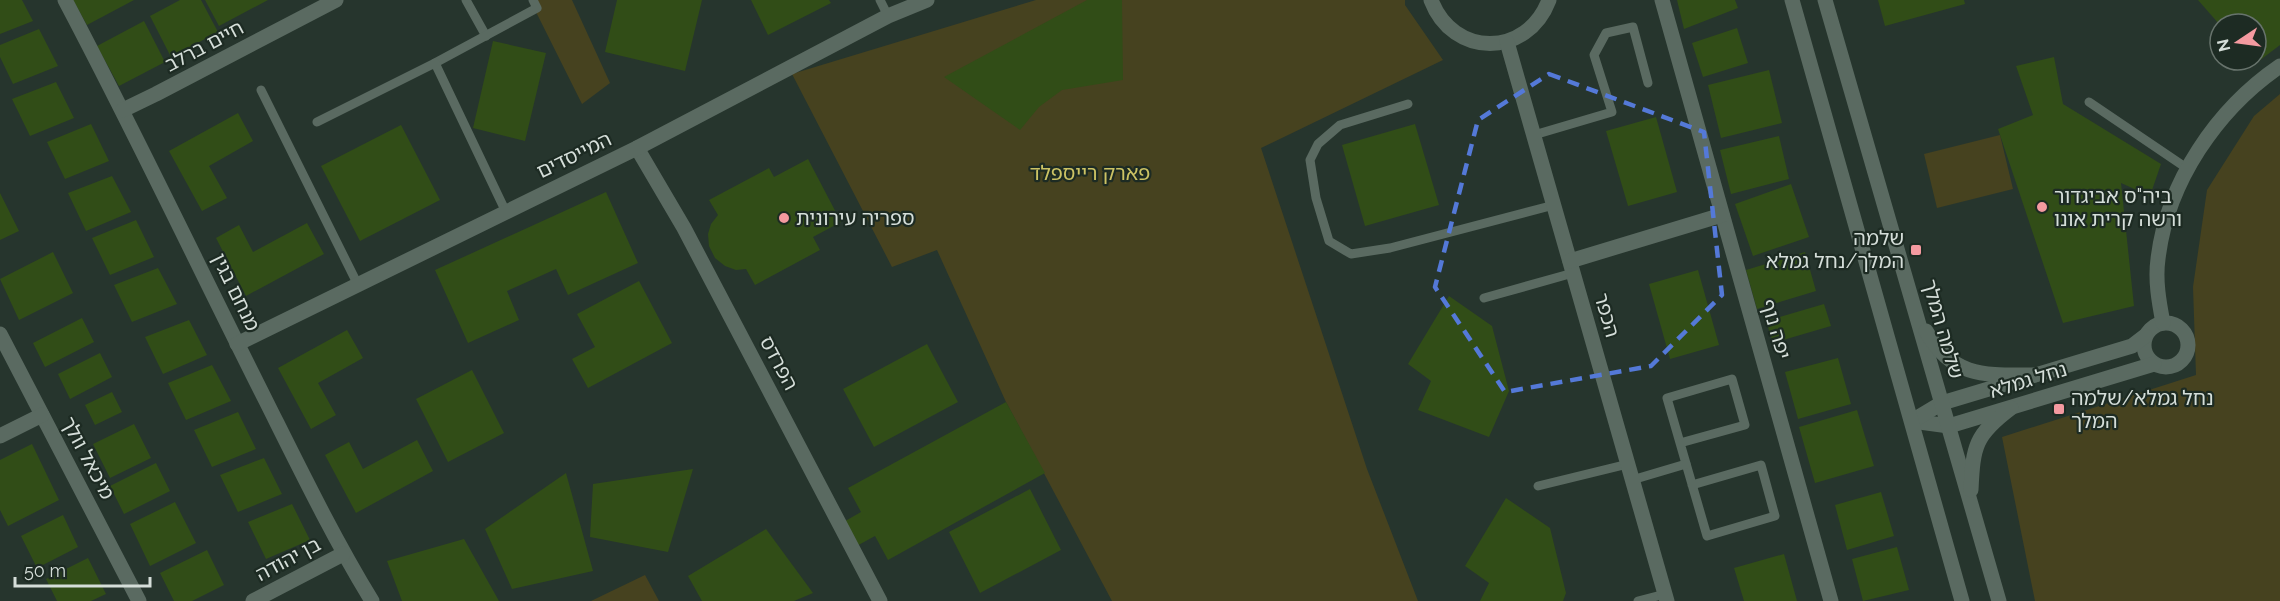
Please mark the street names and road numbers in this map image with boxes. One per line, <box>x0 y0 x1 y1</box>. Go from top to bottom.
street label: חיים ברלב <box>161 15 247 77</box>
street label: המייסדים <box>533 127 615 183</box>
street label: מנחם בגין <box>207 249 265 335</box>
street label: שלמה המלך <box>1917 276 1969 382</box>
street label: הכפר <box>1589 290 1625 340</box>
street label: יפה נוף <box>1756 296 1796 362</box>
street label: הפרדס <box>755 332 803 394</box>
street label: נחל גמלא <box>1986 357 2070 403</box>
street label: מיכאל וולך <box>56 413 120 503</box>
street label: בן יהודה <box>251 532 325 586</box>

